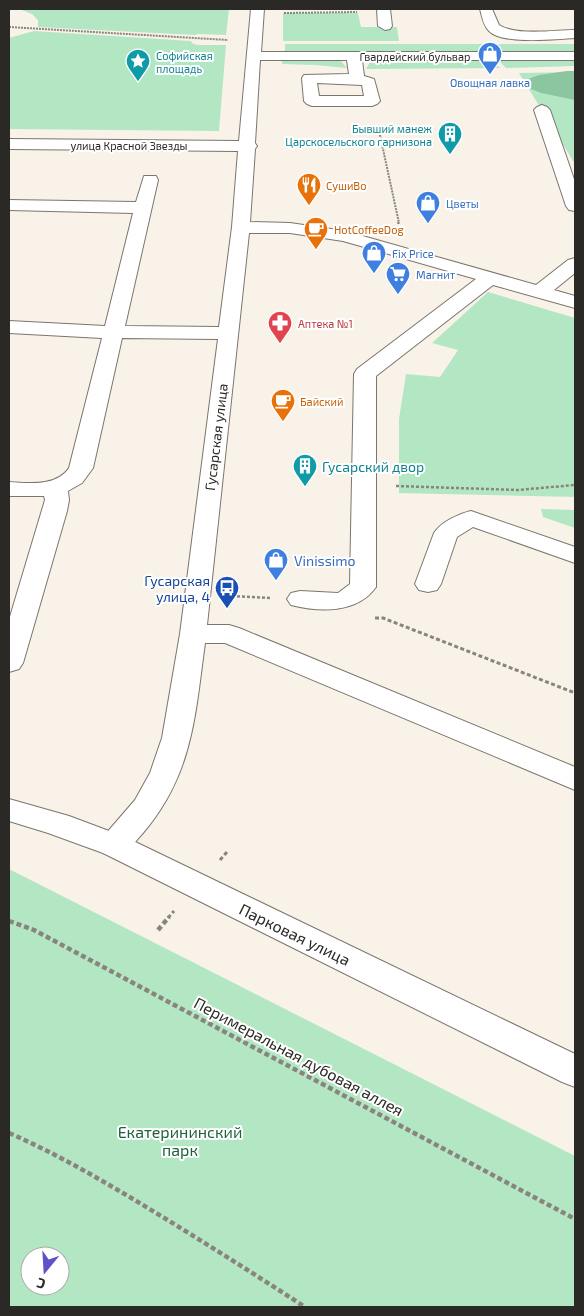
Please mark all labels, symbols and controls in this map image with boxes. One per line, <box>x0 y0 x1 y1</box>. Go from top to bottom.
shop icon: Овощная лавка <box>477 41 503 75</box>
place icon: Софийская площадь <box>125 48 151 82</box>
place label: Софийская площадь <box>156 49 213 75</box>
street label: Гвардейский бульвар <box>360 50 470 64</box>
place label: Овощная лавка <box>450 76 530 89</box>
building icon: Бывший манеж Царскосельского гарнизона <box>437 121 463 155</box>
place label: Бывший манеж Царскосельского гарнизона <box>285 122 432 148</box>
street label: улица Красной Звезды <box>70 139 188 153</box>
restaurant icon: СушиВо <box>296 172 322 206</box>
place label: СушиВо <box>326 179 366 193</box>
shop icon: Цветы <box>415 190 441 224</box>
place label: Цветы <box>446 197 479 210</box>
cafe icon: HotCoffeeDog <box>303 216 329 250</box>
place label: HotCoffeeDog <box>334 223 404 236</box>
shop icon: Fix Price <box>361 240 387 274</box>
place label: Fix Price <box>392 247 434 260</box>
supermarket icon: Магнит <box>385 261 411 295</box>
place label: Магнит <box>416 268 456 281</box>
pharmacy icon: Аптека №1 <box>267 310 293 344</box>
place label: Аптека №1 <box>298 317 353 330</box>
street label: Гусарская улица <box>201 382 231 492</box>
cafe icon: Байский <box>270 388 296 422</box>
place label: Байский <box>300 395 343 408</box>
building icon: Гусарский двор <box>292 453 318 487</box>
place label: Гусарский двор <box>322 458 424 475</box>
shop icon: Vinissimo <box>263 547 289 581</box>
place label: Vinissimo <box>294 552 356 569</box>
place label: Гусарская улица, 4 <box>144 572 210 605</box>
bus stop icon: Гусарская улица, 4 <box>214 575 240 609</box>
street label: Парковая улица <box>236 899 354 970</box>
street label: Перимеральная дубовая аллея <box>191 993 407 1120</box>
park label: Екатерининский парк <box>118 1122 242 1159</box>
north arrow <box>20 1246 70 1296</box>
text: С <box>34 1274 47 1293</box>

